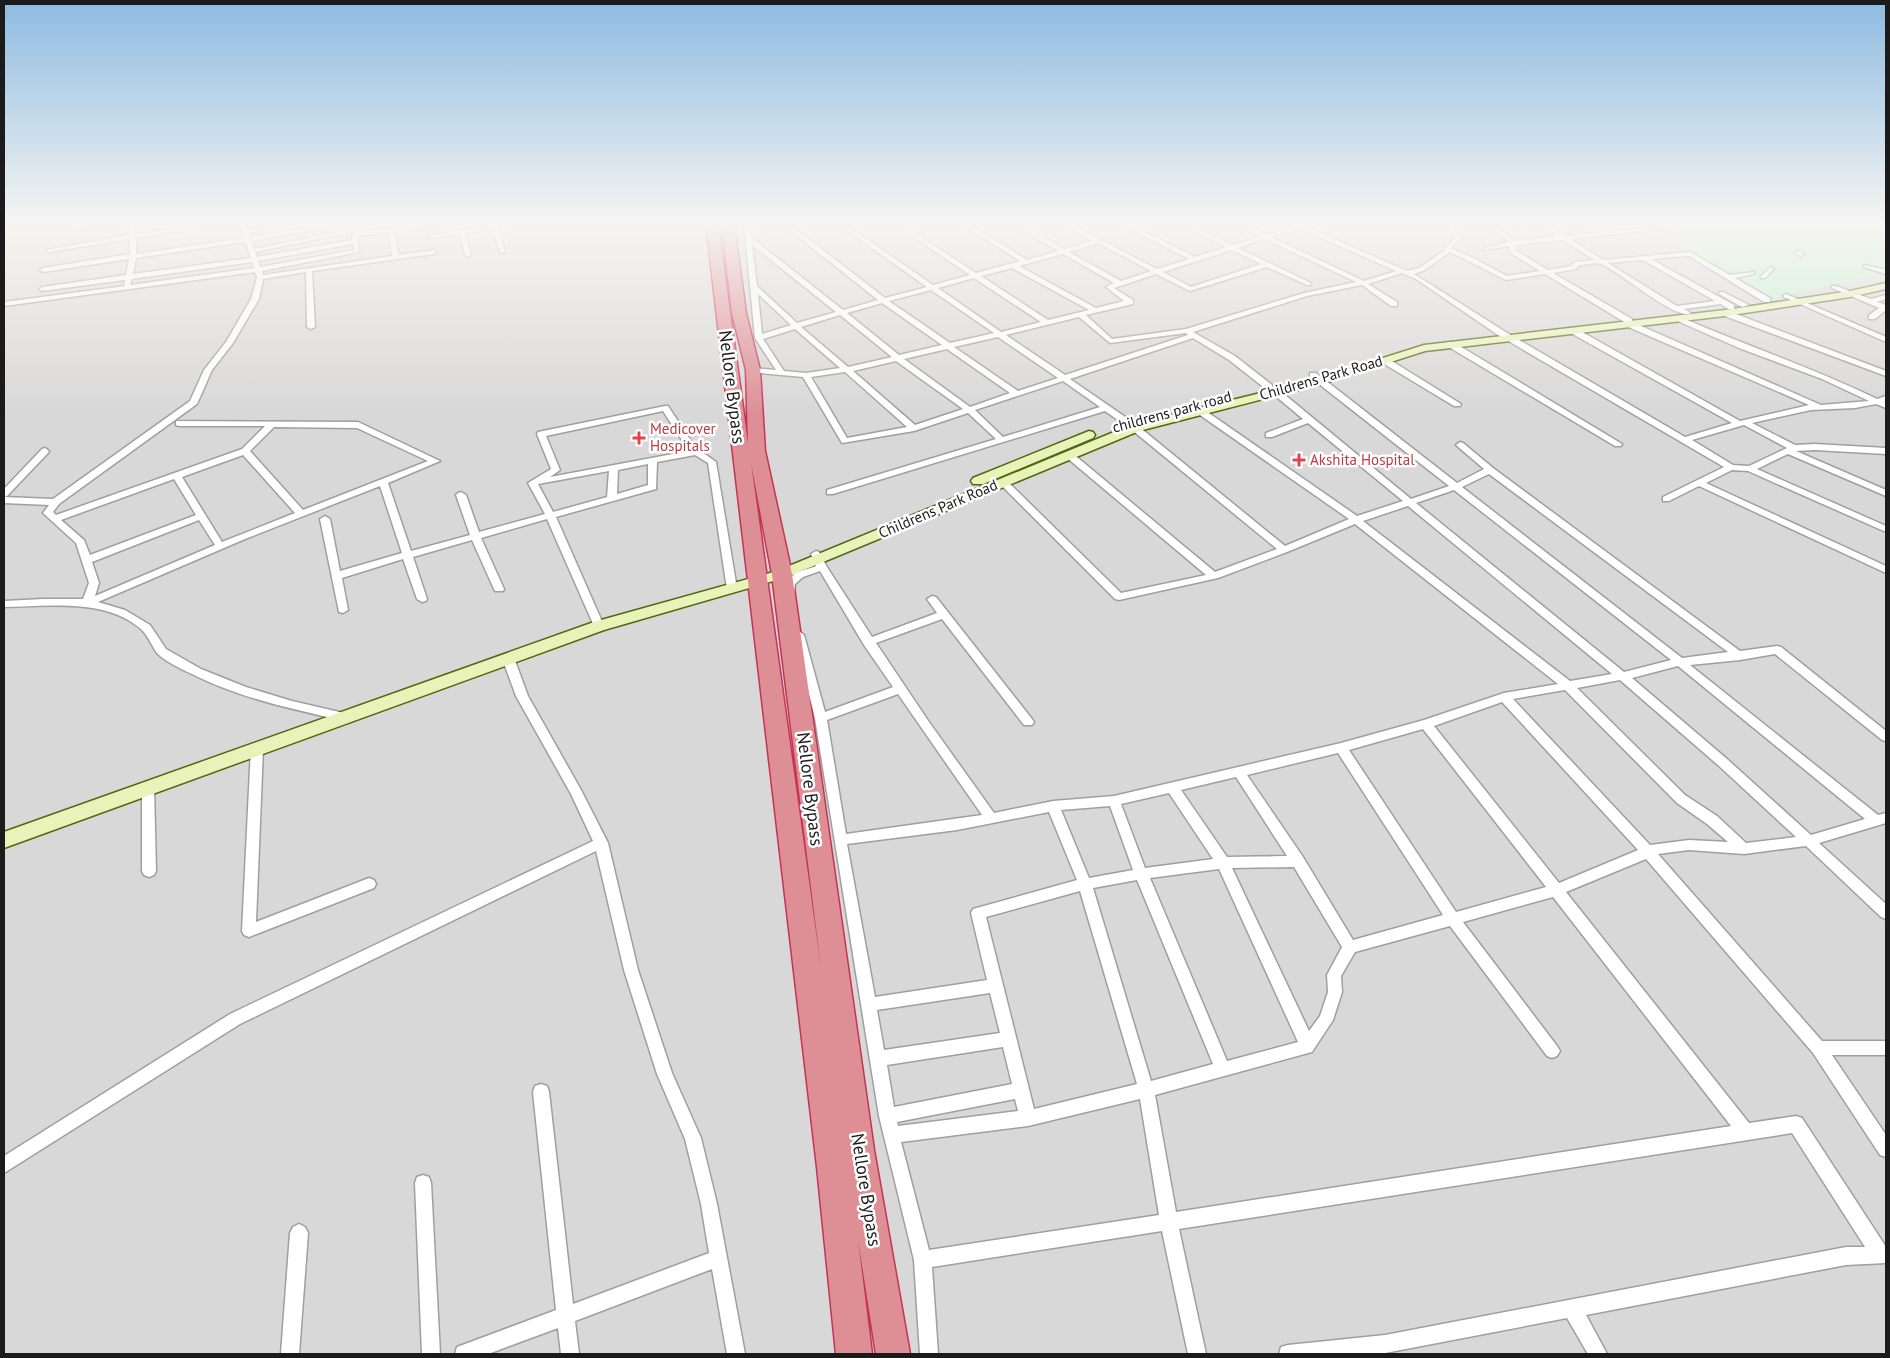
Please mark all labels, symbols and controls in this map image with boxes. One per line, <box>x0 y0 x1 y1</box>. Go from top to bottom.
street label: Nellore Bypass <box>714 329 751 445</box>
street label: Childrens Park Road <box>1257 351 1385 404</box>
street label: childrens park road <box>1110 386 1234 437</box>
place label: Medicover Hospitals <box>650 419 716 455</box>
marker: Medicover Hospitals <box>632 431 646 445</box>
place label: Akshita Hospital <box>1310 450 1415 469</box>
marker: Akshita Hospital <box>1292 453 1306 467</box>
street label: Childrens Park Road <box>875 475 1000 542</box>
street label: Nellore Bypass <box>792 731 829 847</box>
street label: Nellore Bypass <box>846 1132 887 1248</box>

